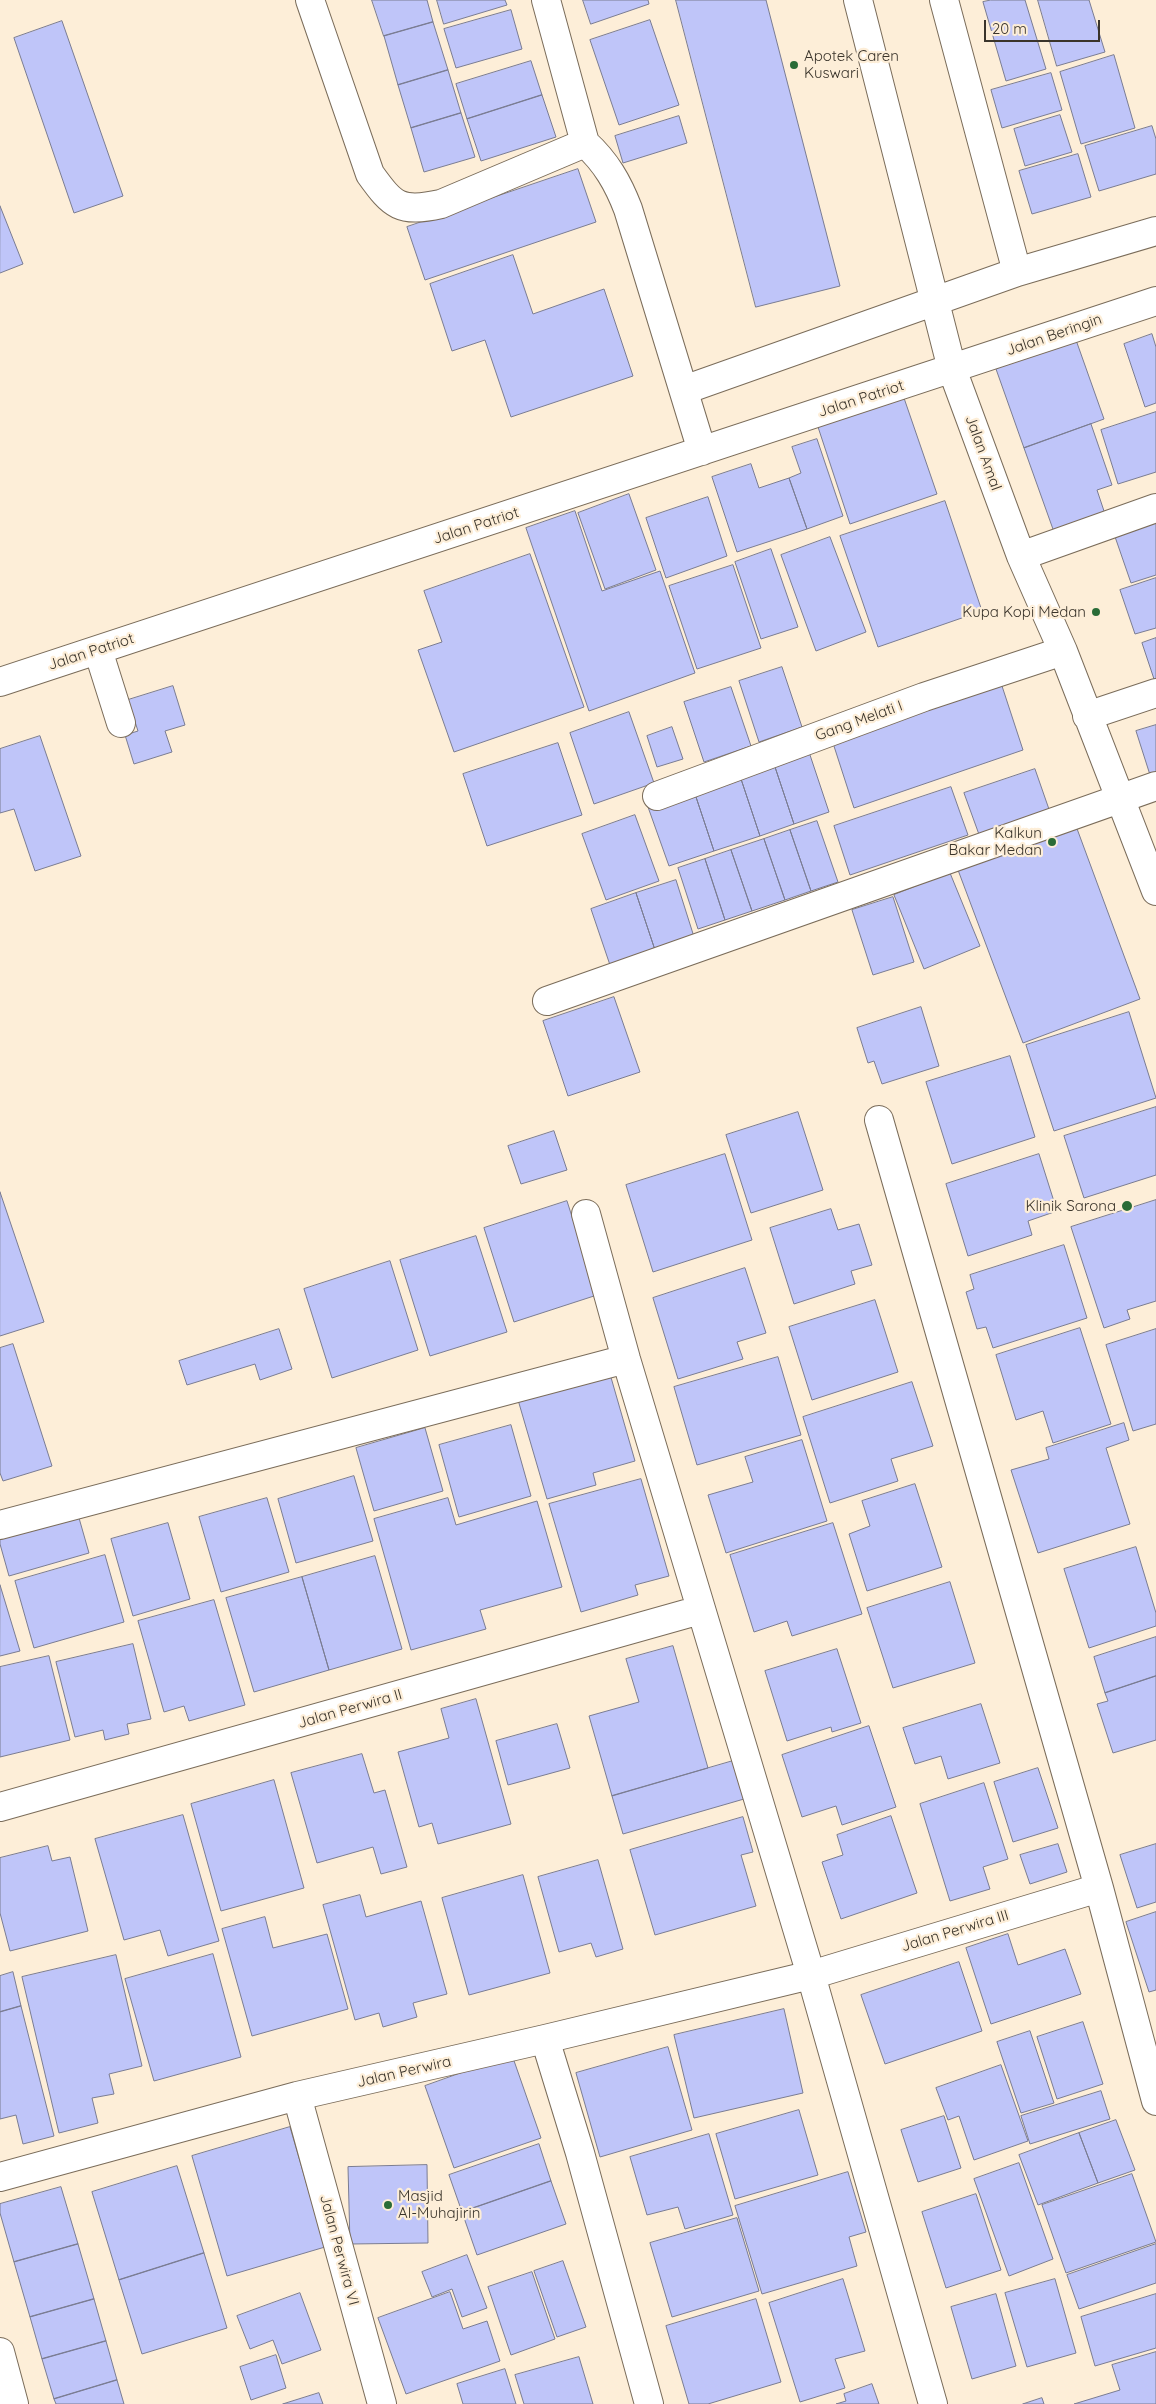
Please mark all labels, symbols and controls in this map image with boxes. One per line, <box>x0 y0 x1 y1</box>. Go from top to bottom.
scale bar <box>986 10 1102 42</box>
text: 20 m <box>992 19 1027 38</box>
place label: Apotek Caren Kuswari <box>804 47 899 82</box>
marker: Apotek Caren Kuswari <box>788 59 800 71</box>
street label: Jalan Beringin <box>1004 310 1104 360</box>
street label: Jalan Patriot <box>816 377 906 421</box>
street label: Jalan Amal <box>961 413 1005 493</box>
street label: Jalan Patriot <box>431 504 521 548</box>
place label: Kupa Kopi Medan <box>962 603 1086 621</box>
marker: Kupa Kopi Medan <box>1090 606 1102 618</box>
street label: Jalan Patriot <box>46 630 136 674</box>
street label: Gang Melati I <box>813 697 905 745</box>
place label: Kalkun Bakar Medan <box>948 824 1042 859</box>
marker: Kalkun Bakar Medan <box>1046 836 1058 848</box>
place label: Klinik Sarona <box>1025 1197 1116 1215</box>
marker: Klinik Sarona <box>1120 1199 1134 1213</box>
street label: Jalan Perwira II <box>296 1686 404 1732</box>
street label: Jalan Perwira III <box>899 1906 1011 1956</box>
street label: Jalan Perwira <box>355 2052 453 2092</box>
place label: Masjid Al-Muhajirin <box>398 2187 480 2222</box>
street label: Jalan Perwira VI <box>316 2193 362 2307</box>
marker: Masjid Al-Muhajirin <box>382 2199 394 2211</box>

